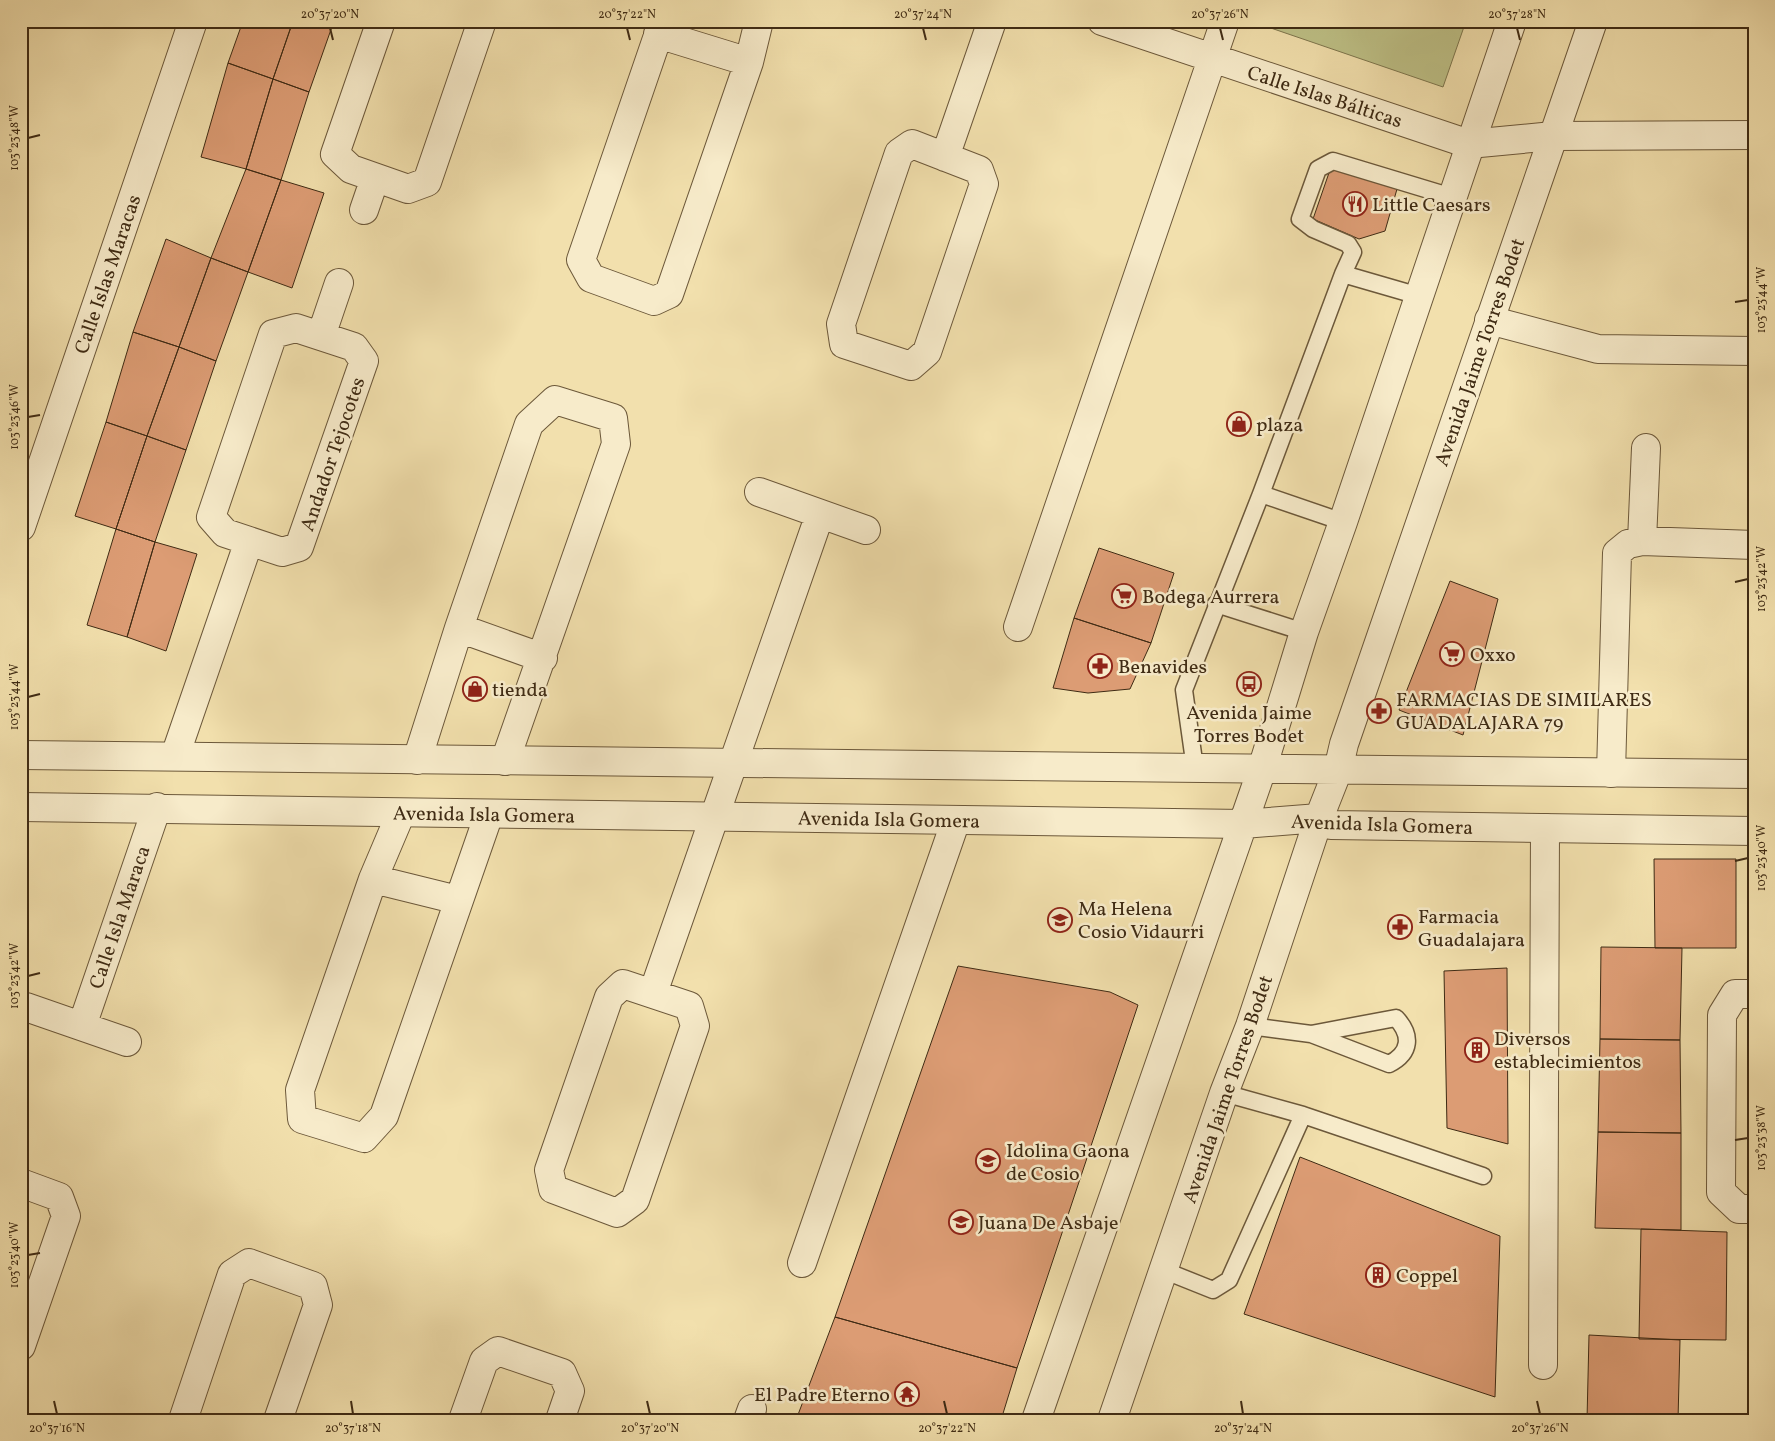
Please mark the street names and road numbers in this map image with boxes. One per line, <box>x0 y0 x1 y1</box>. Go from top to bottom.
street label: Calle Islas Bálticas <box>1243 60 1406 136</box>
street label: Calle Islas Maracas <box>68 191 149 358</box>
street label: Avenida Jaime Torres Bodet <box>1429 235 1533 471</box>
street label: Andador Tejocotes <box>294 374 373 536</box>
street label: Avenida Isla Gomera <box>393 800 575 832</box>
street label: Avenida Isla Gomera <box>798 805 980 837</box>
street label: Avenida Isla Gomera <box>1290 809 1474 843</box>
street label: Calle Isla Maraca <box>83 842 159 993</box>
street label: Avenida Jaime Torres Bodet <box>1177 972 1281 1208</box>

